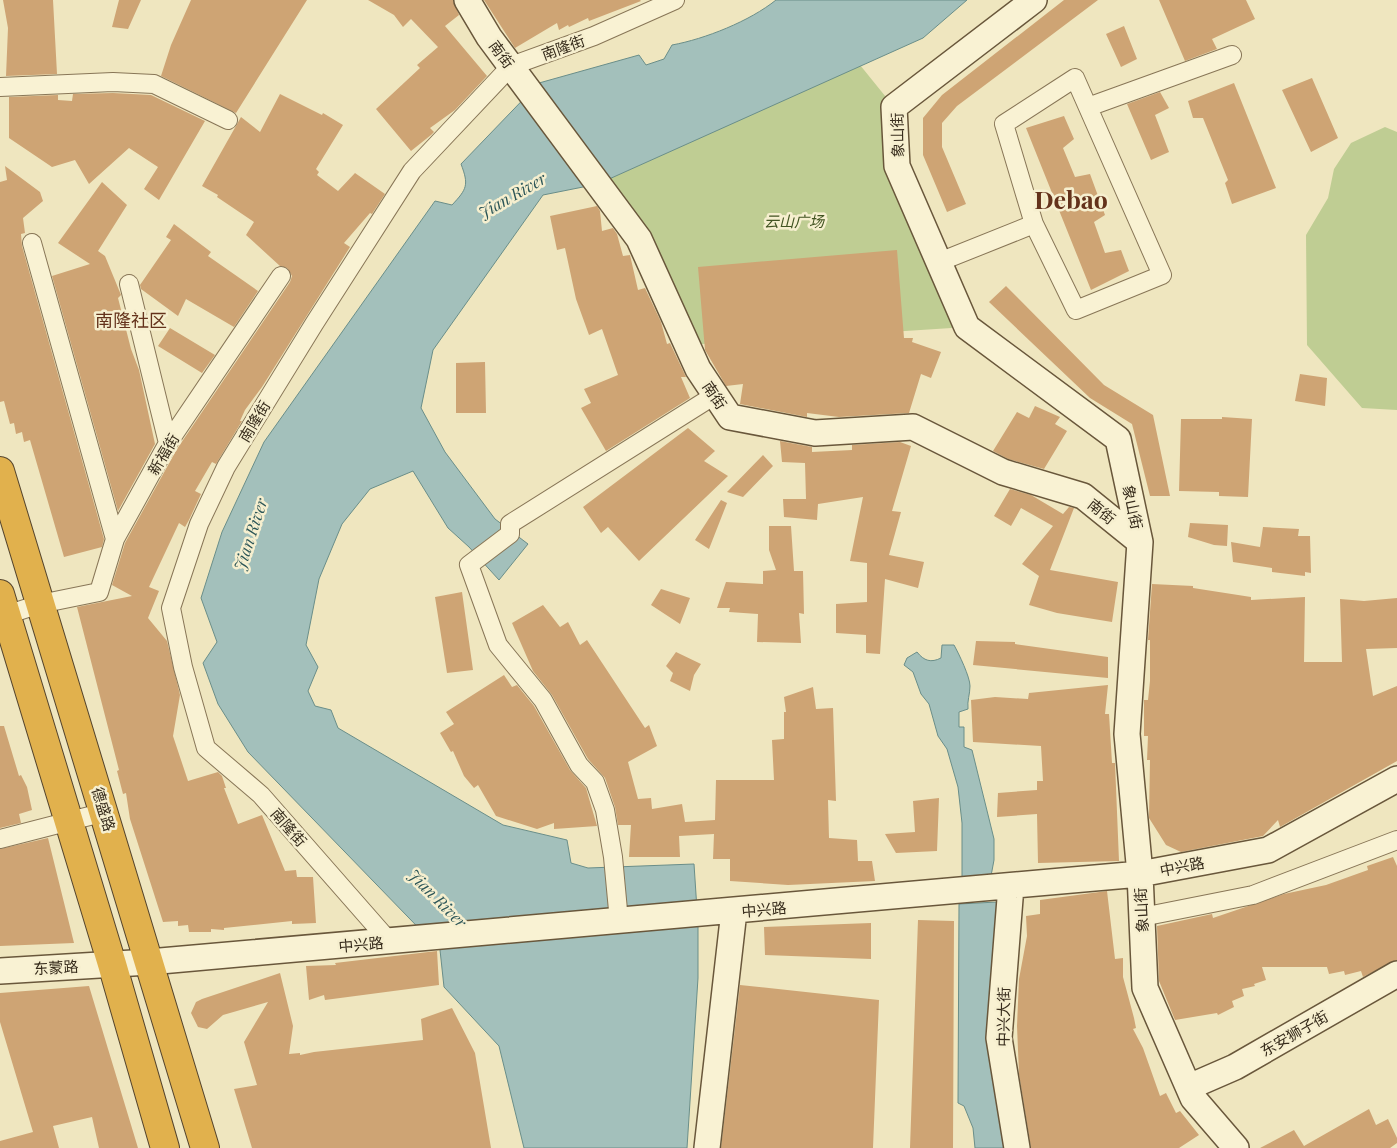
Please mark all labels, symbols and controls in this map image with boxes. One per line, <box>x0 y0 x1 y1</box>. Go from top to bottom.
street label: 南隆街 <box>538 30 588 64</box>
street label: 南街 <box>485 36 519 72</box>
street label: 象山街 <box>887 112 907 158</box>
water label: Jian River <box>475 167 550 223</box>
district label: Debao <box>1034 182 1108 215</box>
park label: 云山广场 <box>764 211 826 231</box>
district label: 南隆社区 <box>95 308 167 332</box>
street label: 南街 <box>698 377 732 413</box>
street label: 南隆街 <box>234 397 274 445</box>
street label: 新福街 <box>143 430 183 478</box>
street label: 象山街 <box>1119 483 1147 531</box>
water label: Jian River <box>229 494 272 573</box>
street label: 南街 <box>1084 494 1120 528</box>
street label: 德盛路 <box>88 785 120 833</box>
street label: 南隆街 <box>267 803 311 851</box>
street label: 中兴路 <box>1158 852 1206 880</box>
water label: Jian River <box>404 864 473 933</box>
street label: 象山街 <box>1130 887 1152 933</box>
street label: 中兴路 <box>741 897 787 921</box>
street label: 中兴路 <box>338 932 384 956</box>
street label: 东蒙路 <box>33 956 79 978</box>
street label: 中兴大街 <box>992 987 1014 1047</box>
street label: 东安狮子街 <box>1257 1006 1331 1060</box>

